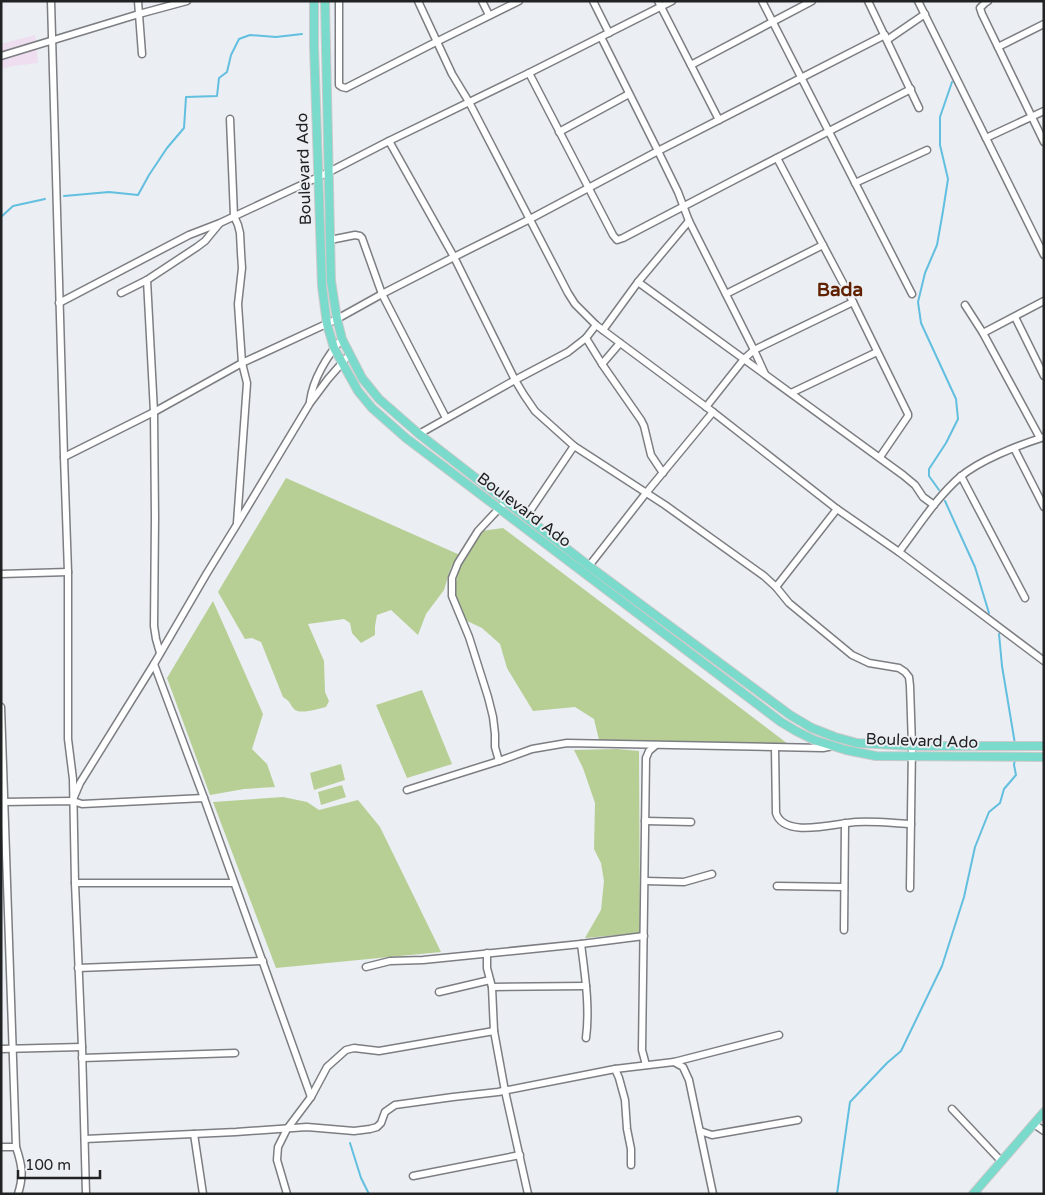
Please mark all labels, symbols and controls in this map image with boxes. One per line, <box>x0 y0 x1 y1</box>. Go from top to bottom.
street label: Boulevard Ado <box>292 112 316 226</box>
district label: Bada <box>817 279 863 301</box>
street label: Boulevard Ado <box>473 468 575 552</box>
street label: Boulevard Ado <box>865 729 979 753</box>
scale bar <box>18 1148 100 1180</box>
text: 100 m <box>25 1156 71 1174</box>

